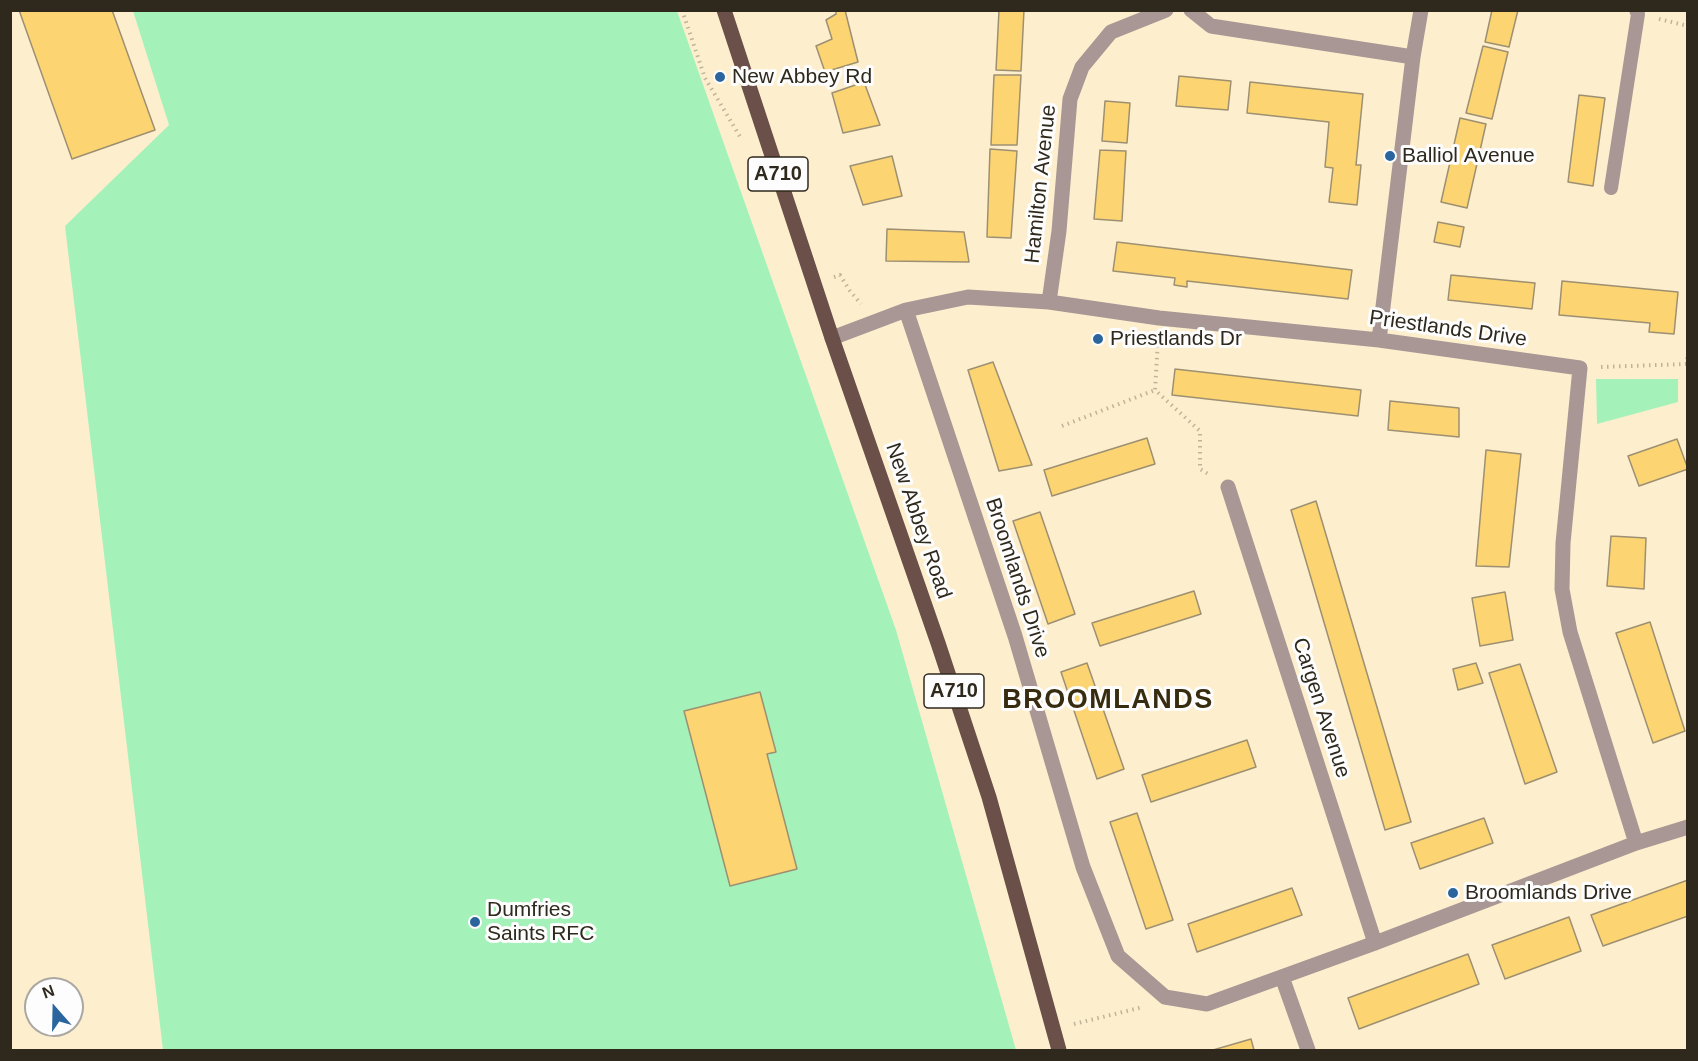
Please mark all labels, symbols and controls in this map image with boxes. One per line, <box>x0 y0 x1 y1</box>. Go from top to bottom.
place label: New Abbey Rd <box>732 64 872 90</box>
marker: New Abbey Rd <box>713 70 727 84</box>
street label: Hamilton Avenue <box>1020 103 1062 265</box>
place label: Balliol Avenue <box>1402 143 1535 169</box>
marker: Balliol Avenue <box>1383 149 1397 163</box>
road number: A710 <box>748 157 808 191</box>
street label: Priestlands Drive <box>1368 305 1528 353</box>
place label: Priestlands Dr <box>1110 326 1242 352</box>
marker: Priestlands Dr <box>1091 332 1105 346</box>
street label: New Abbey Road <box>879 440 957 602</box>
street label: Broomlands Drive <box>979 495 1055 661</box>
street label: Cargen Avenue <box>1287 635 1355 781</box>
road number: A710 <box>924 674 984 708</box>
district label: BROOMLANDS <box>1002 685 1214 717</box>
place label: Broomlands Drive <box>1465 880 1632 906</box>
marker: Broomlands Drive <box>1446 886 1460 900</box>
place label: Dumfries Saints RFC <box>487 897 594 947</box>
marker: Dumfries Saints RFC <box>468 915 482 929</box>
north arrow <box>24 977 84 1037</box>
text: N <box>40 982 57 1001</box>

